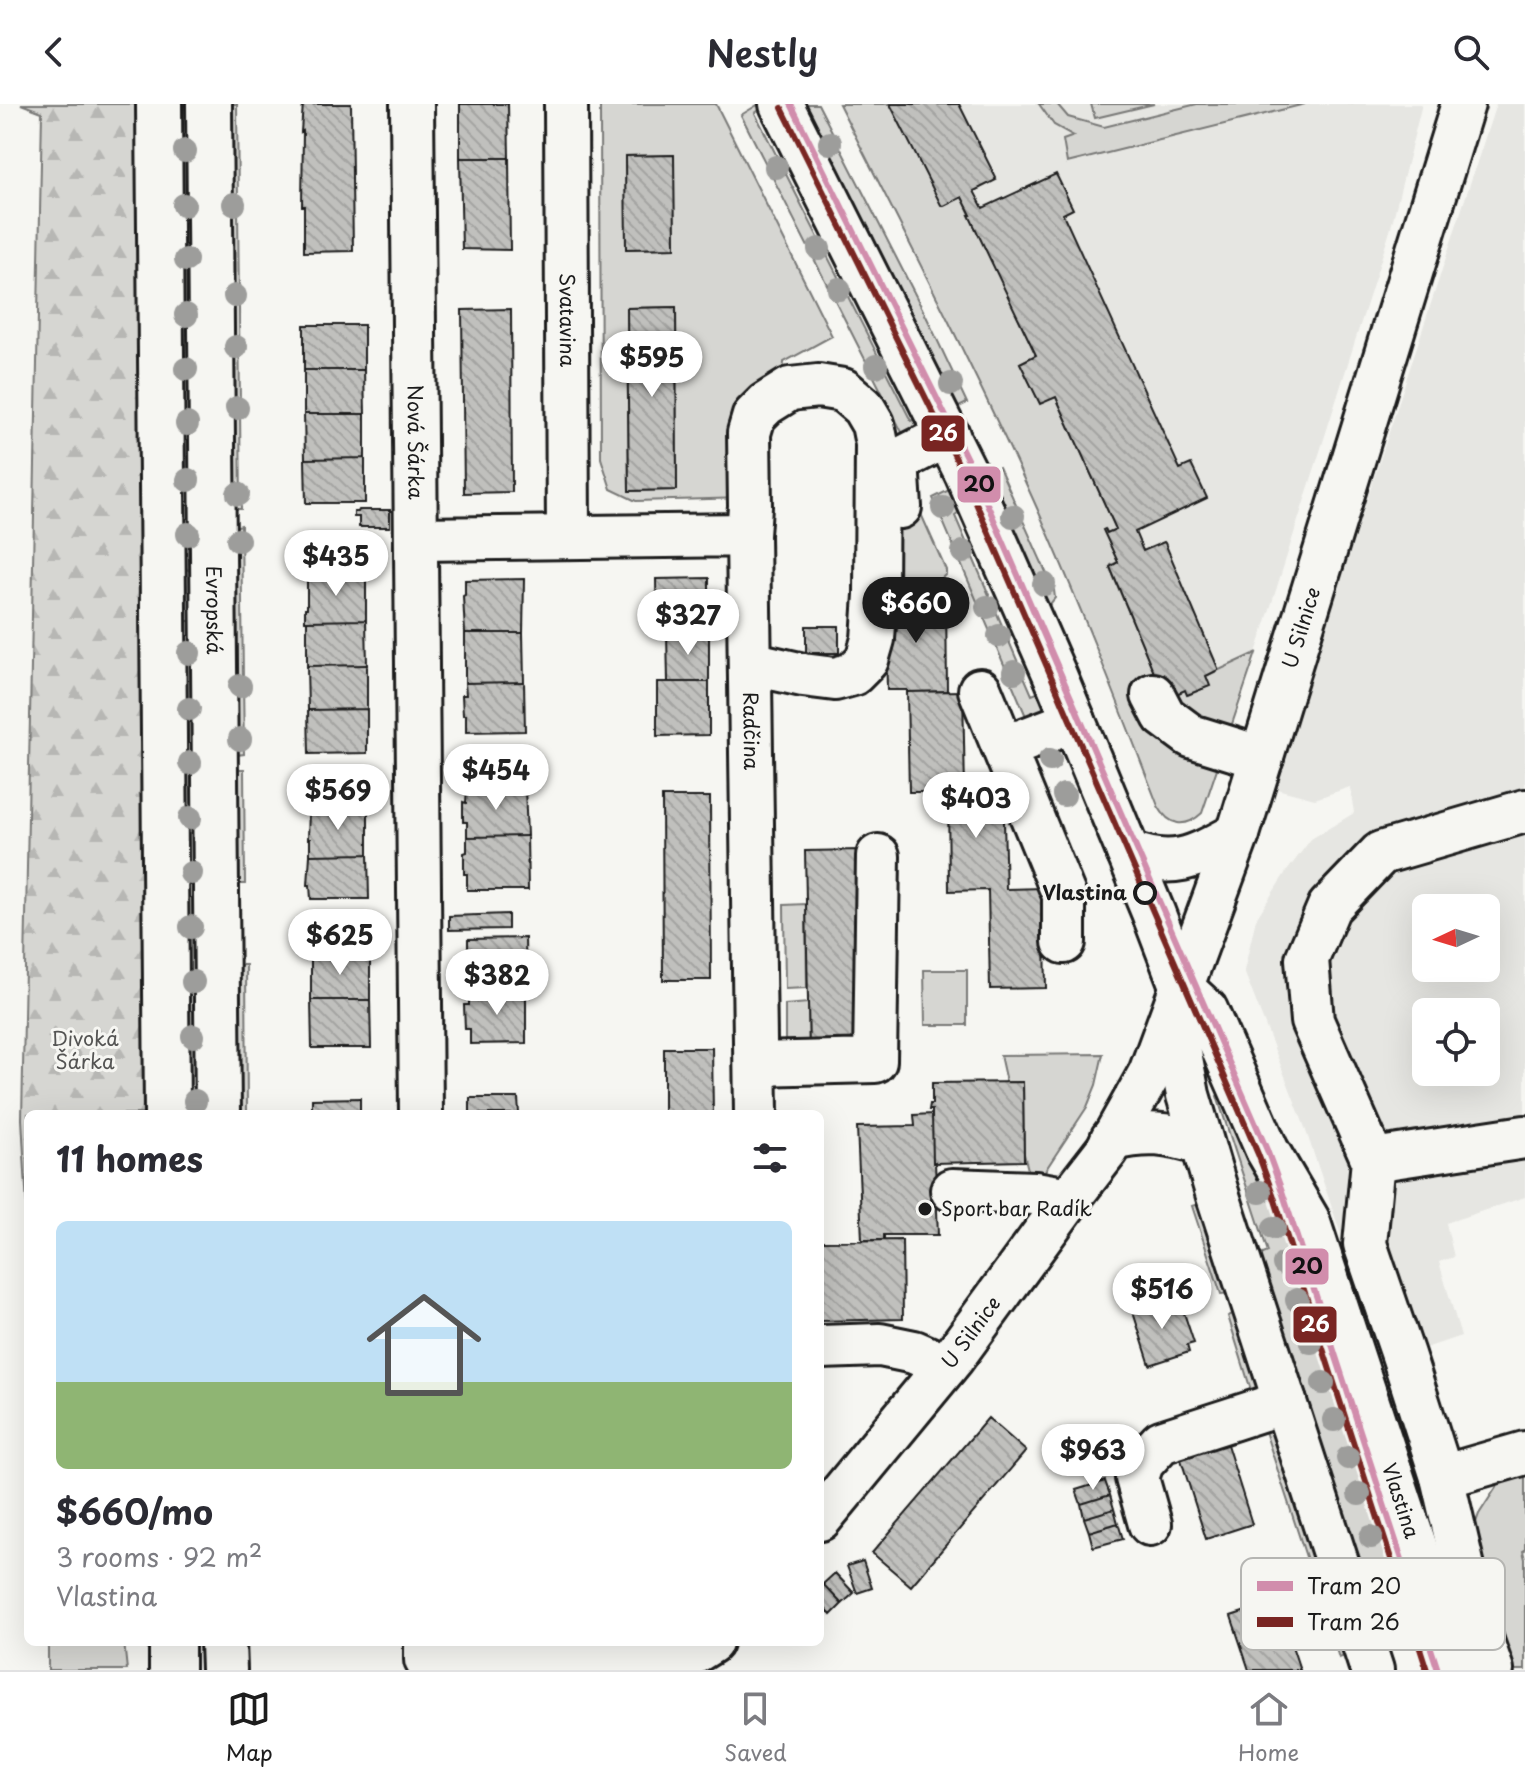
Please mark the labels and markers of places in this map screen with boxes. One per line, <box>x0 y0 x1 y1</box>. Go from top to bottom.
pin: $595 <box>605 331 699 399</box>
pin: $435 <box>289 530 383 598</box>
pin: $660 <box>869 577 963 645</box>
pin: $327 <box>641 589 735 657</box>
pin: $454 <box>449 744 543 812</box>
pin: $569 <box>291 764 385 832</box>
pin: $403 <box>929 772 1023 840</box>
place label: Vlastina <box>1042 877 1127 907</box>
marker: Vlastina <box>1134 882 1156 904</box>
pin: $625 <box>293 909 387 977</box>
pin: $382 <box>450 949 544 1017</box>
place label: Sport bar Radík <box>941 1193 1092 1223</box>
marker: Sport bar Radík <box>916 1200 934 1218</box>
pin: $516 <box>1115 1263 1209 1331</box>
pin: $963 <box>1046 1424 1140 1492</box>

